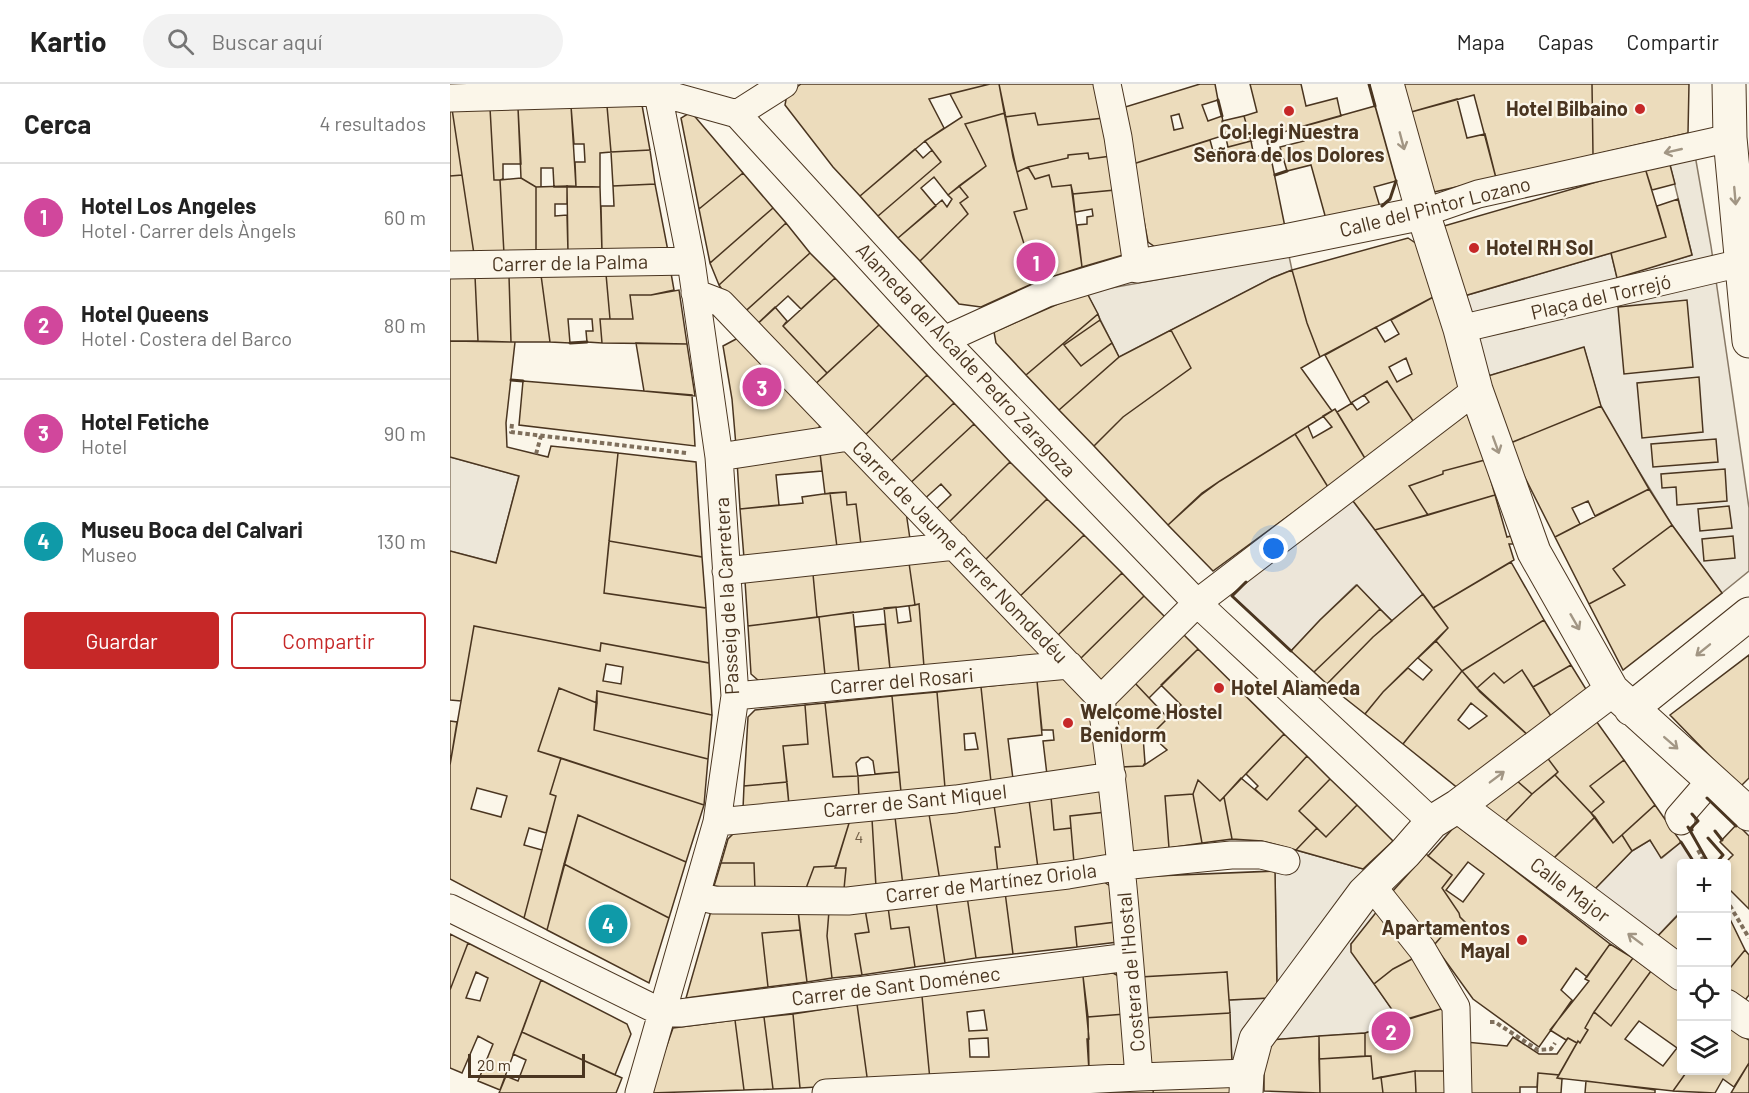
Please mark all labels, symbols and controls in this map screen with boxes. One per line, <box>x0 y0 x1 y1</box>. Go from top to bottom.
search box <box>143 14 563 68</box>
text: Kartio <box>30 24 107 58</box>
icon: search <box>164 25 197 58</box>
text: Buscar aquí <box>212 28 322 54</box>
text: Mapa <box>1457 29 1505 54</box>
text: Capas <box>1538 29 1594 54</box>
text: Compartir <box>1627 29 1719 54</box>
place label: Hotel Bilbaino <box>1506 96 1628 120</box>
marker: Hotel Bilbaino <box>1633 102 1647 116</box>
marker: Col·legi Nuestra Señora de los Dolores <box>1282 104 1296 118</box>
text: Cerca <box>24 108 91 139</box>
text: 4 resultados <box>319 111 426 135</box>
place label: Col·legi Nuestra Señora de los Dolores <box>1193 119 1385 166</box>
one-way arrow <box>1397 131 1409 150</box>
one-way arrow <box>1664 145 1683 157</box>
street label: Calle del Pintor Lozano <box>1337 171 1533 241</box>
one-way arrow <box>1730 185 1741 205</box>
text: Hotel Los Angeles <box>81 192 256 218</box>
text: 1 <box>40 205 47 229</box>
text: 60 m <box>384 205 426 229</box>
text: Hotel · Carrer dels Àngels <box>81 218 296 242</box>
place label: Hotel RH Sol <box>1486 235 1593 259</box>
street label: Alameda del Alcalde Pedro Zaragoza <box>852 237 1082 481</box>
pin: 1 <box>1016 240 1056 285</box>
marker: Hotel RH Sol <box>1467 241 1481 255</box>
street label: Carrer de la Palma <box>492 249 648 275</box>
street label: Plaça del Torrejó <box>1528 268 1673 324</box>
text: Hotel Queens <box>81 300 209 326</box>
text: 2 <box>38 313 49 337</box>
text: 80 m <box>384 313 426 337</box>
text: Hotel · Costera del Barco <box>81 326 292 350</box>
pin: 3 <box>742 364 782 410</box>
text: Hotel Fetiche <box>81 408 209 434</box>
text: 3 <box>38 421 49 445</box>
text: 90 m <box>384 421 426 445</box>
text: Hotel <box>81 434 127 458</box>
street label: Carrer de Jaume Ferrer Nomdedéu <box>848 435 1074 668</box>
one-way arrow <box>1491 435 1502 453</box>
street label: Passeig de la Carretera <box>709 497 743 696</box>
text: Museu Boca del Calvari <box>81 516 303 542</box>
text: 4 <box>37 529 50 553</box>
text: 130 m <box>377 529 426 553</box>
your location <box>1259 534 1288 563</box>
text: Museo <box>81 542 137 566</box>
button: Guardar <box>24 612 219 669</box>
button: Compartir <box>231 612 426 669</box>
one-way arrow <box>1569 613 1581 630</box>
one-way arrow <box>1696 644 1712 657</box>
street label: Carrer del Rosari <box>829 662 975 698</box>
place label: Hotel Alameda <box>1231 675 1360 699</box>
marker: Hotel Alameda <box>1212 681 1226 695</box>
place label: Welcome Hostel Benidorm <box>1080 699 1222 746</box>
marker: Welcome Hostel Benidorm <box>1061 716 1075 730</box>
one-way arrow <box>1663 736 1678 750</box>
one-way arrow <box>1489 770 1505 783</box>
street label: Carrer de Sant Miquel <box>822 778 1008 822</box>
house number: 4 <box>855 827 863 846</box>
street label: Calle Major <box>1526 851 1615 927</box>
street label: Carrer de Martínez Oriola <box>884 857 1098 907</box>
map controls <box>1677 859 1731 1075</box>
button: + <box>1677 859 1731 913</box>
street label: Costera de l'Hostal <box>1111 891 1149 1053</box>
pin: 4 <box>588 902 628 946</box>
button: − <box>1677 913 1731 967</box>
place label: Apartamentos Mayal <box>1382 915 1510 962</box>
one-way arrow <box>1627 932 1643 945</box>
marker: Apartamentos Mayal <box>1515 933 1529 947</box>
street label: Carrer de Sant Doménec <box>790 960 1002 1010</box>
button: locate <box>1677 967 1731 1021</box>
pin: 2 <box>1372 1008 1410 1054</box>
button: layers <box>1677 1021 1731 1075</box>
scale bar <box>468 1051 585 1078</box>
text: 20 m <box>477 1055 511 1074</box>

